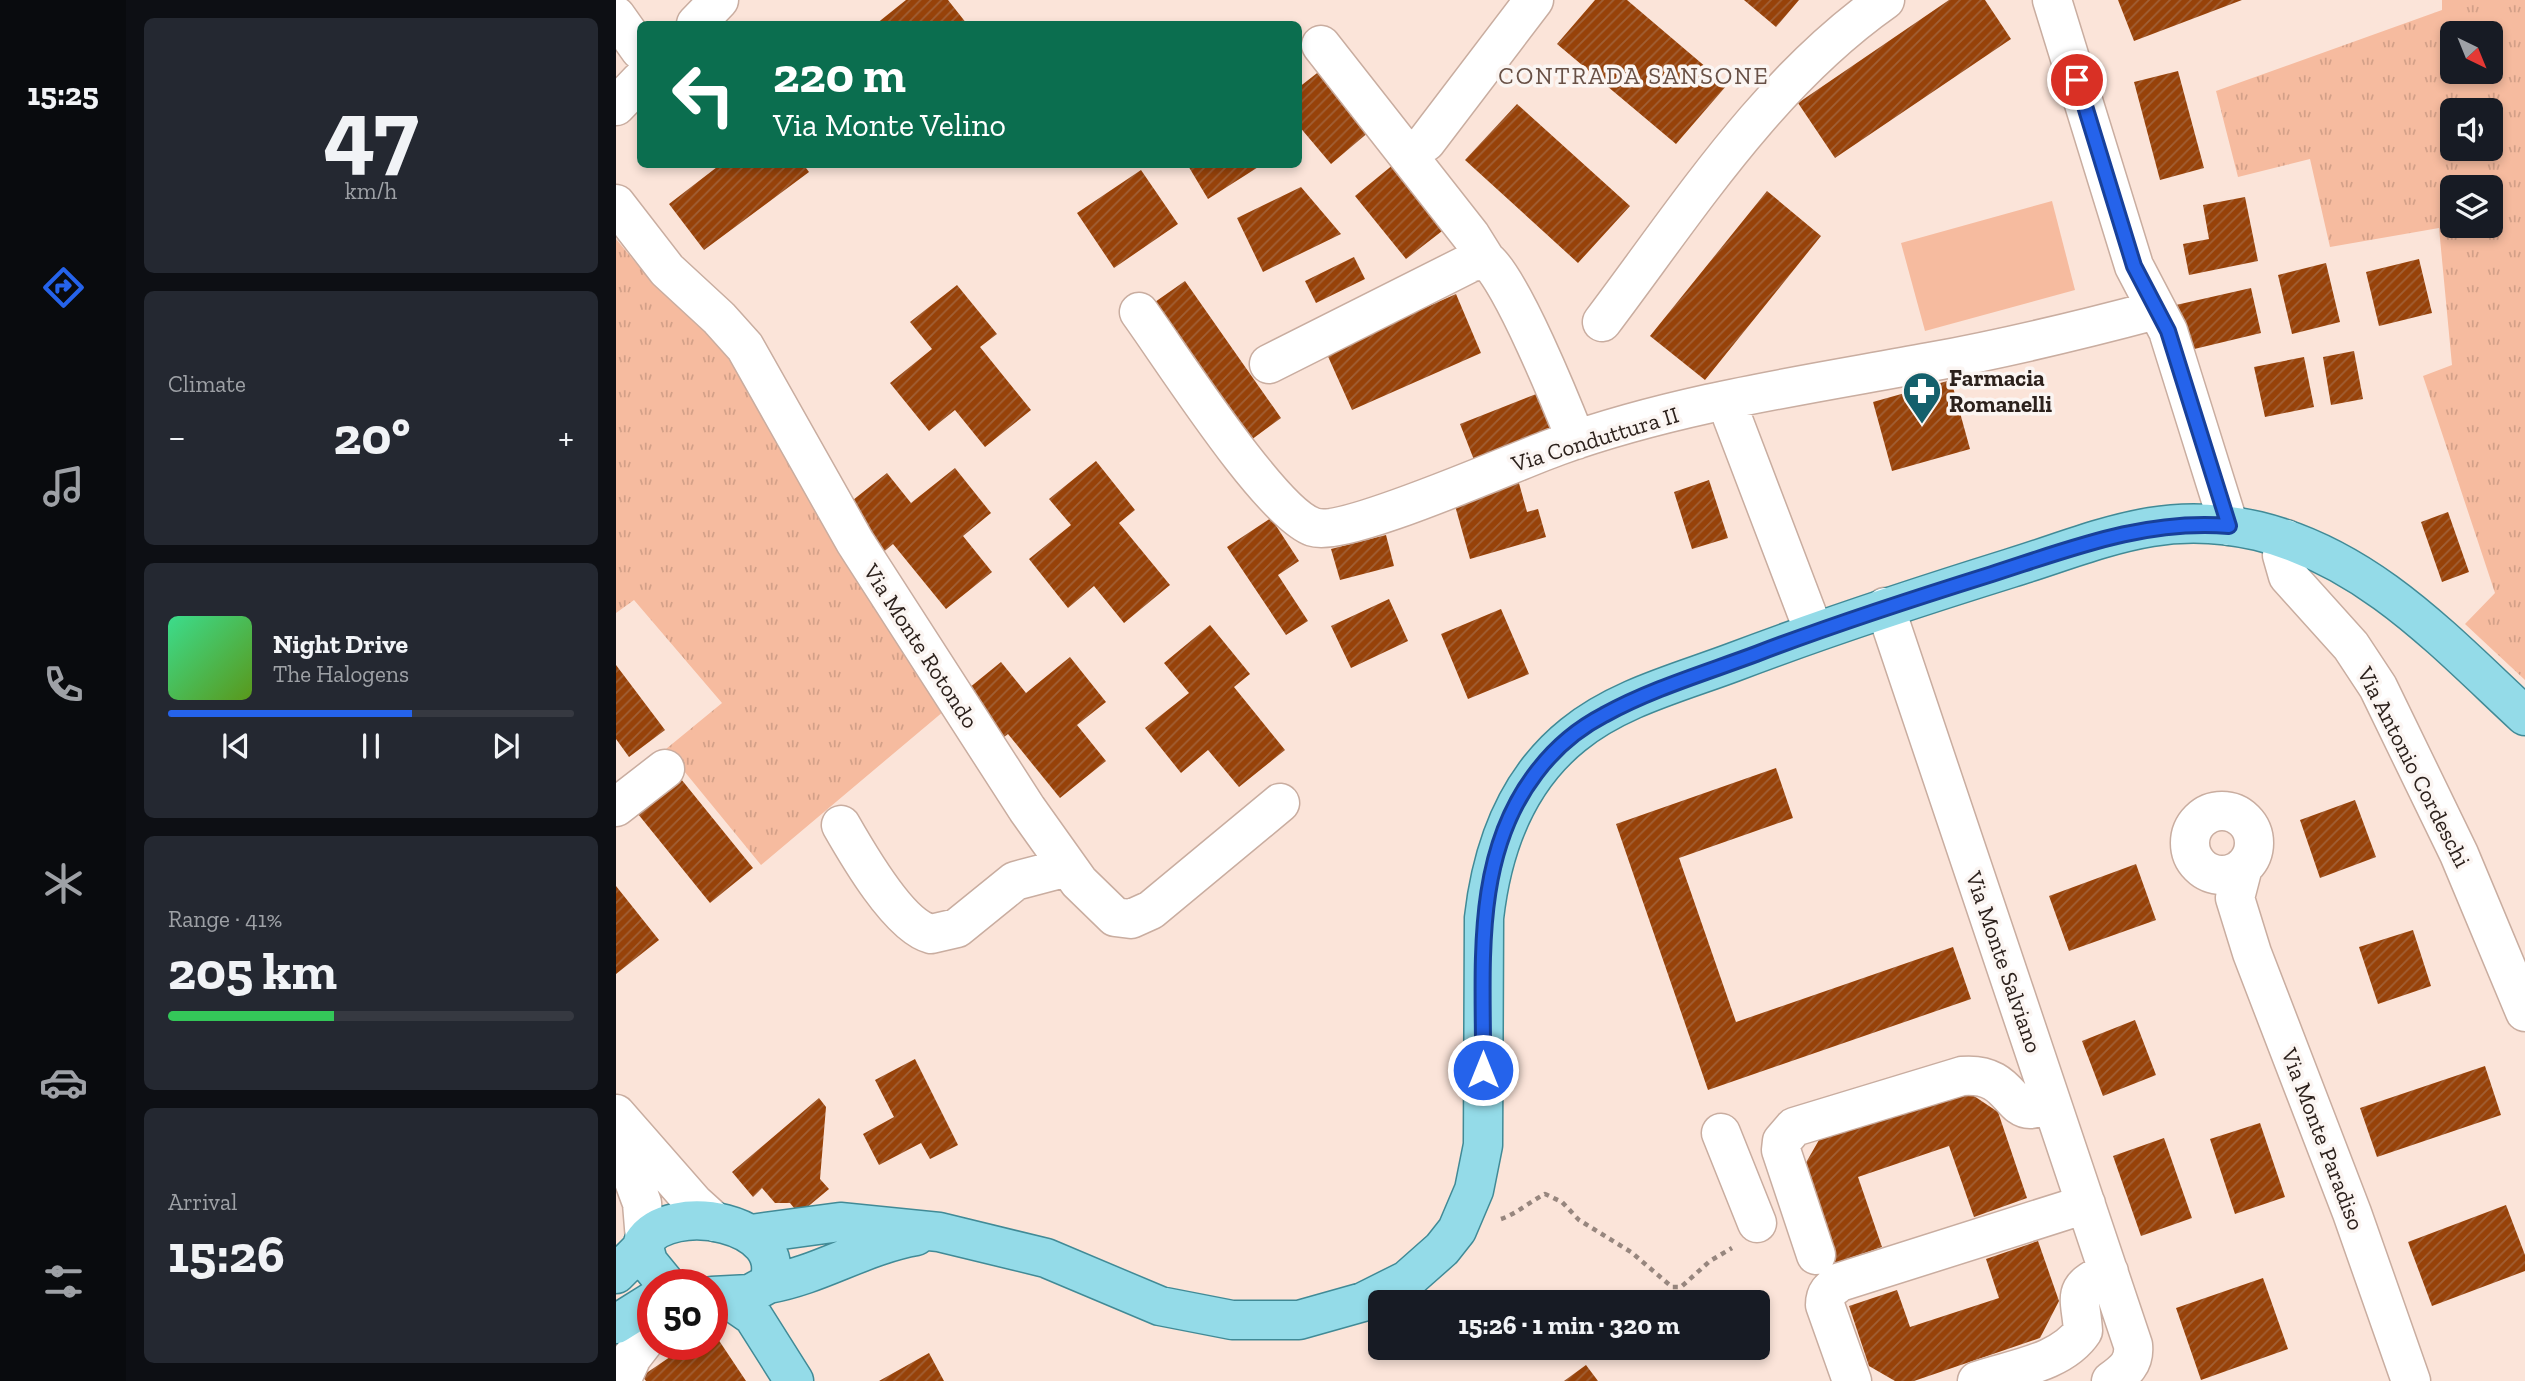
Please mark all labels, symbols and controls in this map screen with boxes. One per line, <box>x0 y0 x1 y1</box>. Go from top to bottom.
north arrow <box>2440 21 2502 84</box>
map controls <box>2440 21 2503 238</box>
text: 220 m <box>773 46 906 105</box>
icon: left <box>658 49 749 140</box>
pin <box>2047 50 2107 110</box>
district label: CONTRADA SANSONE <box>1498 61 1770 90</box>
icon: arrive <box>2058 61 2096 99</box>
text: 15:25 <box>27 75 99 113</box>
text: 47 <box>323 77 419 186</box>
button: sound <box>2440 98 2503 161</box>
text: Via Monte Velino <box>773 106 1006 144</box>
button: layers <box>2440 175 2503 238</box>
text: km/h <box>345 177 397 205</box>
icon: directions <box>39 263 88 312</box>
place label: Farmacia Romanelli <box>1949 364 2052 418</box>
text: Climate <box>168 370 246 398</box>
pharmacy icon: Farmacia Romanelli <box>1901 370 1943 425</box>
street label: Via Conduttura II <box>1507 400 1682 478</box>
text: 20° <box>334 405 410 467</box>
text: − <box>168 414 186 460</box>
text: + <box>558 414 574 460</box>
icon: music <box>39 462 88 511</box>
street label: Via Monte Rotondo <box>857 558 985 733</box>
text: Night Drive <box>273 628 408 660</box>
icon: phone <box>39 660 88 709</box>
text: The Halogens <box>273 660 409 688</box>
street label: Via Antonio Cordeschi <box>2351 661 2477 872</box>
icon: previous <box>217 727 255 765</box>
icon: pause <box>352 727 390 765</box>
icon: next <box>487 727 525 765</box>
icon: climate <box>39 859 88 908</box>
street label: Via Monte Salviano <box>1960 867 2048 1056</box>
text: Range · 41% <box>168 905 282 933</box>
text: 205 km <box>168 940 337 1002</box>
position arrow <box>1446 1033 1520 1107</box>
street label: Via Monte Paradiso <box>2275 1043 2371 1234</box>
icon: car <box>39 1058 88 1107</box>
text: Arrival <box>168 1188 237 1216</box>
text: 15:26 <box>168 1223 285 1285</box>
icon: filters <box>39 1257 88 1306</box>
speed limit sign: 50 <box>637 1269 728 1360</box>
text: 15:26 · 1 min · 320 m <box>1458 1309 1680 1341</box>

